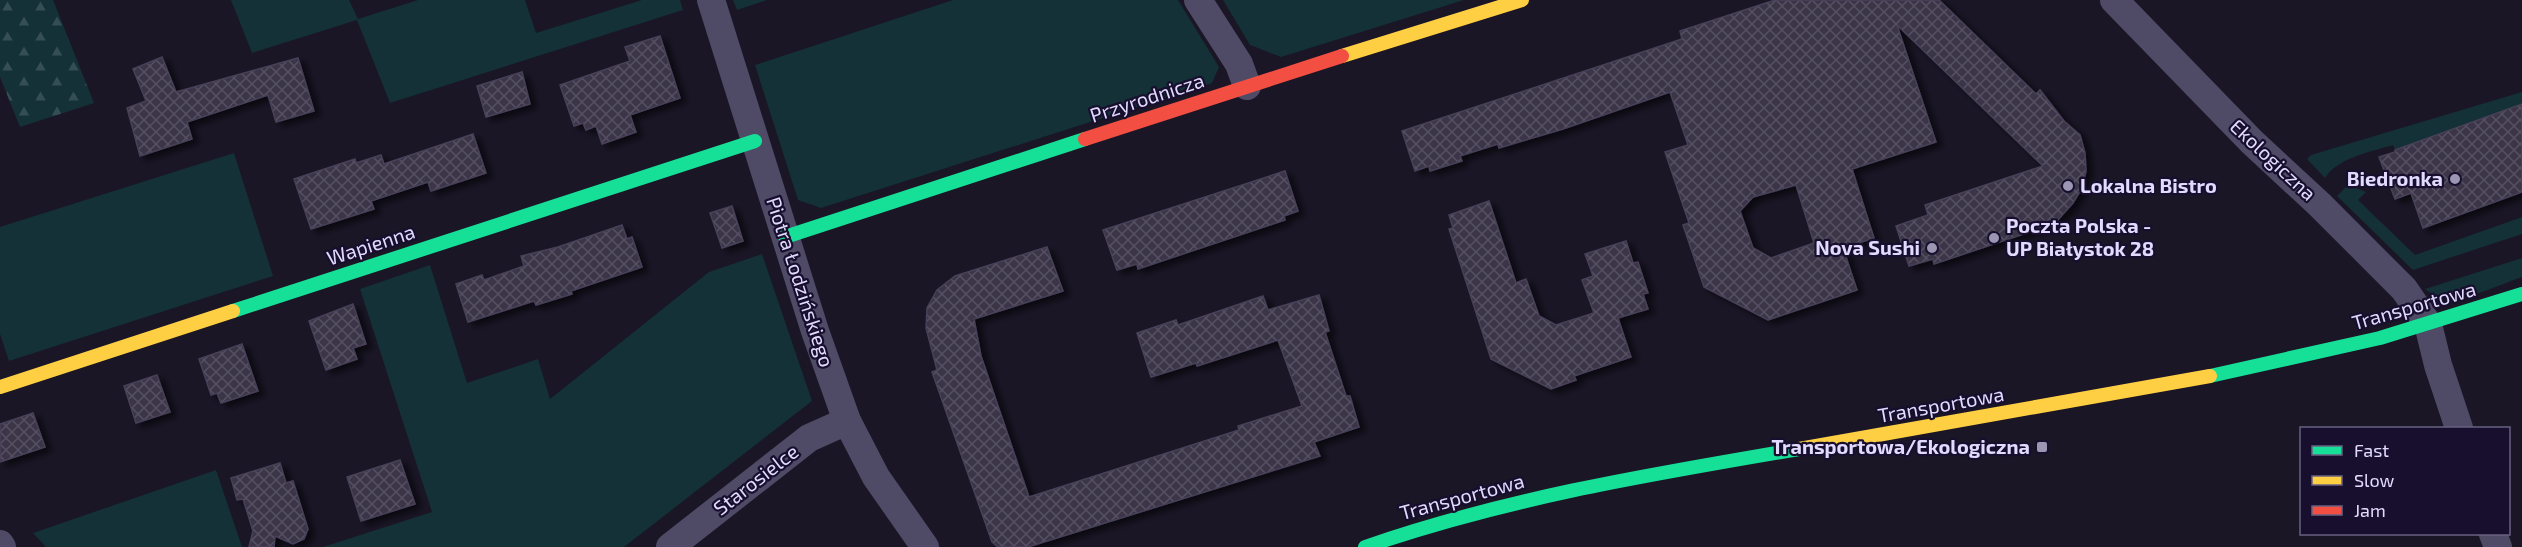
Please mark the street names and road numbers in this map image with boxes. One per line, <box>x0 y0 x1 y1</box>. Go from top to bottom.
street label: Przyrodnicza <box>1087 67 1207 127</box>
street label: Ekologiczna <box>2226 114 2322 205</box>
street label: Piotra Łodzińskiego <box>762 194 840 370</box>
street label: Wapienna <box>324 219 418 270</box>
street label: Transportowa <box>2349 276 2478 334</box>
street label: Transportowa <box>1876 381 2006 427</box>
street label: Starosielce <box>708 439 803 520</box>
street label: Transportowa <box>1397 468 1527 524</box>

